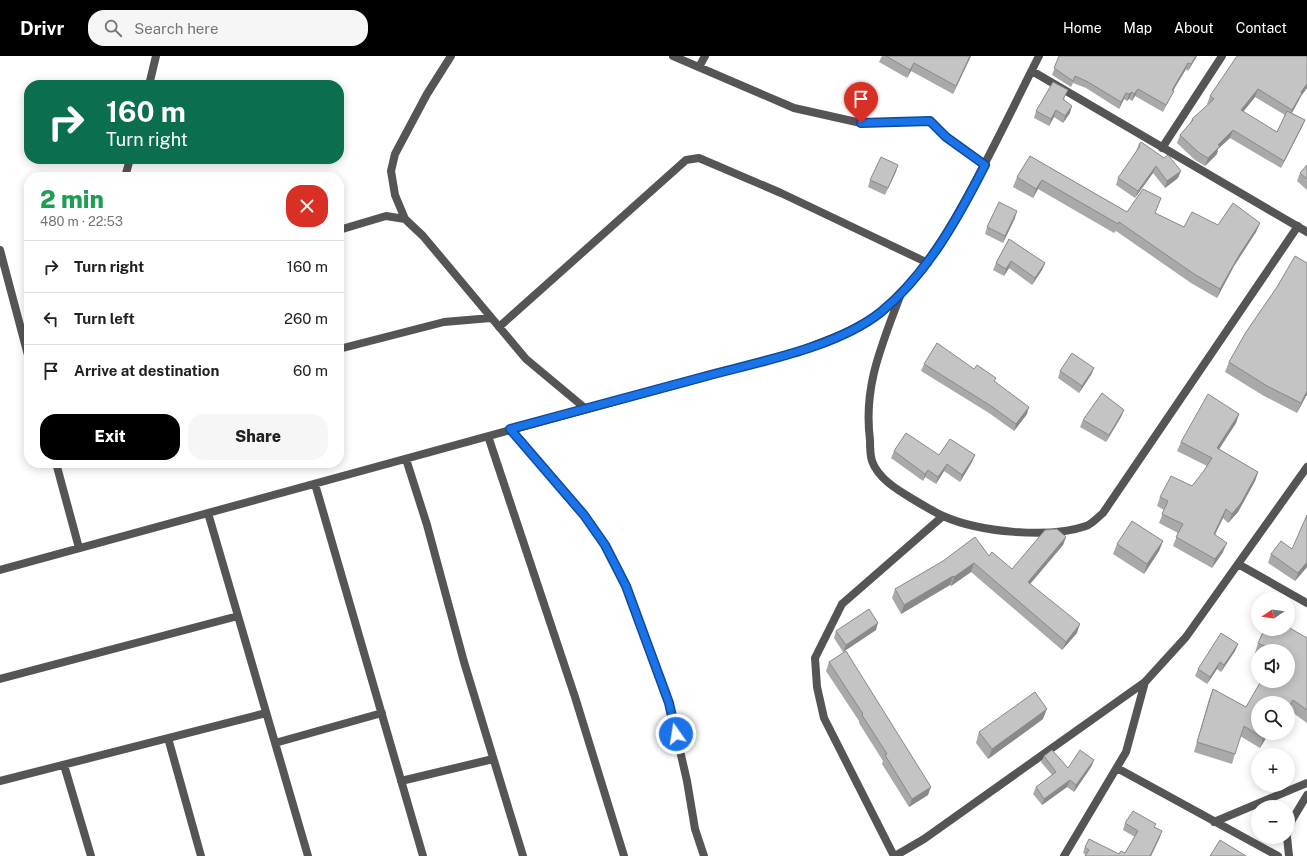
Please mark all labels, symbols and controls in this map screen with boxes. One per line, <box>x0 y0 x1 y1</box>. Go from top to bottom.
search box <box>88 10 368 46</box>
text: Drivr <box>20 17 64 39</box>
icon: search <box>102 17 124 39</box>
text: Search here <box>134 20 219 37</box>
text: Home <box>1063 20 1102 36</box>
text: Map <box>1124 20 1152 36</box>
text: About <box>1174 20 1214 36</box>
text: Contact <box>1236 20 1287 36</box>
pin <box>844 82 878 123</box>
icon: arrive <box>850 88 872 110</box>
text: 160 m <box>106 95 186 128</box>
icon: right <box>40 96 92 148</box>
text: Turn right <box>106 129 188 150</box>
text: 2 min <box>40 185 104 213</box>
button: close <box>286 185 328 227</box>
text: 480 m · 22:53 <box>40 214 123 229</box>
icon: right <box>40 256 62 278</box>
text: Turn right <box>74 258 144 275</box>
text: 160 m <box>287 258 328 275</box>
icon: left <box>40 308 62 330</box>
text: Turn left <box>74 310 135 327</box>
text: 260 m <box>284 310 328 327</box>
icon: arrive <box>40 360 62 382</box>
text: Arrive at destination <box>74 362 219 379</box>
text: 60 m <box>293 362 328 379</box>
button: Exit <box>40 414 180 460</box>
button: Share <box>188 414 328 460</box>
north arrow <box>1251 592 1295 636</box>
map controls <box>1251 592 1295 844</box>
button: sound <box>1251 644 1295 688</box>
button: search <box>1251 696 1295 740</box>
position arrow <box>655 713 697 755</box>
button: + <box>1251 748 1295 792</box>
button: − <box>1251 800 1295 844</box>

